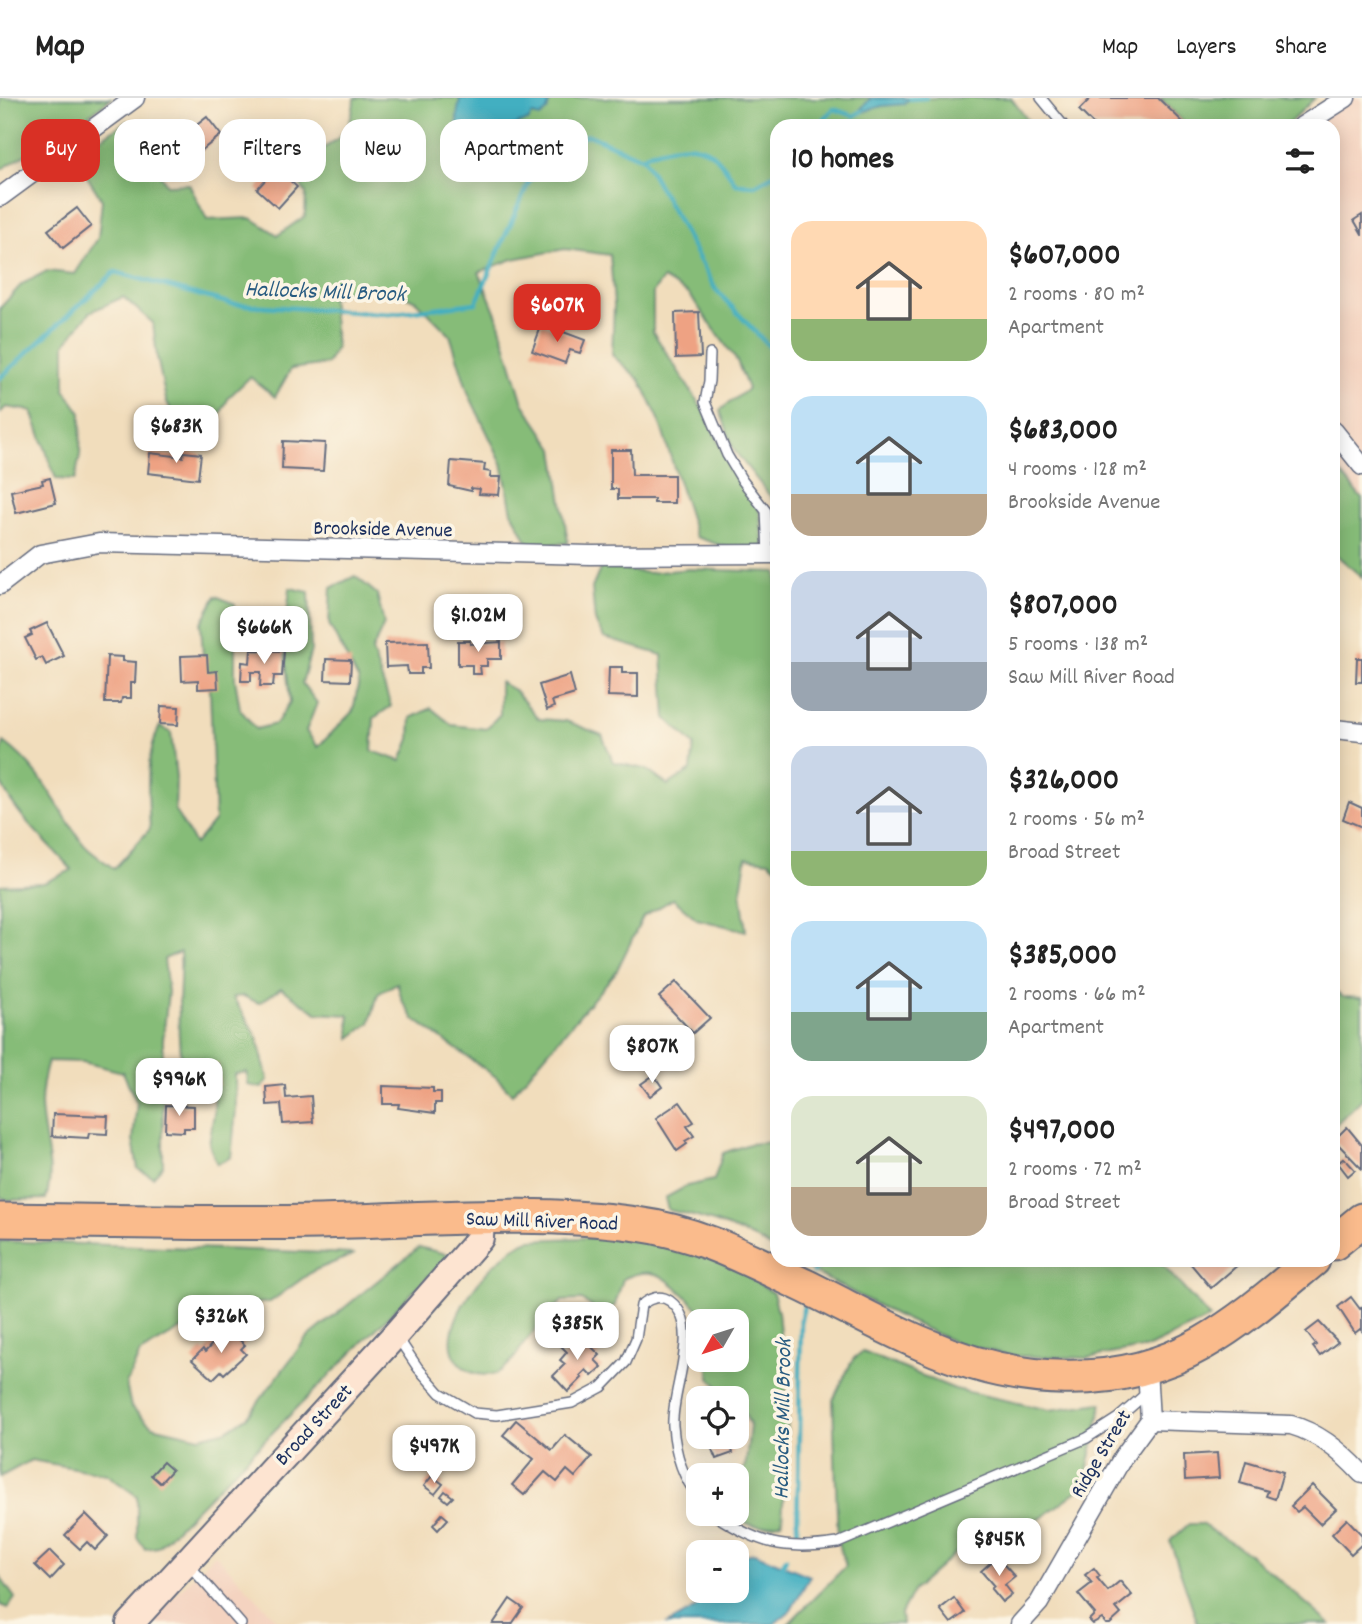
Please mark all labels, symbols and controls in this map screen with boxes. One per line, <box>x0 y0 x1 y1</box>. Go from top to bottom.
text: Map <box>35 25 85 72</box>
text: Map <box>1102 31 1138 65</box>
text: Layers <box>1176 31 1237 65</box>
text: Share <box>1275 31 1327 65</box>
chip: Buy <box>21 119 100 182</box>
chip: Rent <box>114 119 205 182</box>
chip: Filters <box>219 119 326 182</box>
chip: New <box>340 119 426 182</box>
chip: Apartment <box>440 119 588 182</box>
text: 10 homes <box>791 140 894 183</box>
icon: filters <box>1281 142 1319 180</box>
text: $607,000 <box>1008 236 1121 279</box>
icon: home <box>847 249 931 333</box>
water label: Hallocks Mill Brook <box>244 274 408 313</box>
text: 2 rooms · 80 m² <box>1008 279 1145 312</box>
pin: $607K <box>508 285 606 344</box>
text: $607K <box>530 290 584 323</box>
text: Apartment <box>1008 312 1104 345</box>
pin: $683K <box>127 406 225 465</box>
text: $683K <box>150 411 203 444</box>
text: $683,000 <box>1008 411 1118 454</box>
icon: home <box>847 424 931 508</box>
text: 4 rooms · 128 m² <box>1008 454 1147 487</box>
text: Brookside Avenue <box>1008 487 1160 520</box>
street label: Brookside Avenue <box>313 515 453 547</box>
text: $807,000 <box>1008 586 1118 629</box>
pin: $1.02M <box>421 594 535 654</box>
icon: home <box>847 599 931 683</box>
text: $1.02M <box>450 600 506 633</box>
pin: $666K <box>215 606 313 666</box>
text: $666K <box>236 612 292 645</box>
text: 5 rooms · 138 m² <box>1008 629 1148 662</box>
text: Saw Mill River Road <box>1008 662 1175 695</box>
text: $326,000 <box>1008 761 1119 804</box>
icon: home <box>847 774 931 858</box>
text: 2 rooms · 56 m² <box>1008 804 1145 837</box>
text: Broad Street <box>1008 837 1120 870</box>
text: $385,000 <box>1008 936 1117 979</box>
icon: home <box>847 949 931 1033</box>
text: 2 rooms · 66 m² <box>1008 979 1146 1012</box>
text: Apartment <box>1008 1012 1104 1045</box>
pin: $807K <box>603 1026 701 1085</box>
text: $807K <box>626 1031 678 1064</box>
pin: $996K <box>130 1058 228 1118</box>
text: $996K <box>152 1064 206 1097</box>
text: $497,000 <box>1008 1111 1116 1154</box>
icon: home <box>847 1124 931 1208</box>
text: 2 rooms · 72 m² <box>1008 1154 1142 1187</box>
text: Broad Street <box>1008 1187 1120 1220</box>
street label: Saw Mill River Road <box>465 1205 619 1241</box>
pin: $326K <box>172 1296 270 1355</box>
text: $326K <box>194 1301 248 1334</box>
pin: $385K <box>528 1302 626 1362</box>
text: $385K <box>551 1308 603 1341</box>
north arrow <box>686 1309 749 1372</box>
map controls <box>686 1309 749 1603</box>
water label: Hallocks Mill Brook <box>767 1336 802 1500</box>
street label: Broad Street <box>269 1378 361 1474</box>
button: locate <box>686 1386 749 1449</box>
street label: Ridge Street <box>1064 1405 1141 1504</box>
pin: $497K <box>385 1426 483 1485</box>
text: $497K <box>408 1431 460 1464</box>
button: + <box>686 1463 749 1526</box>
pin: $845K <box>950 1518 1048 1578</box>
text: $845K <box>973 1524 1025 1557</box>
button: − <box>686 1540 749 1603</box>

